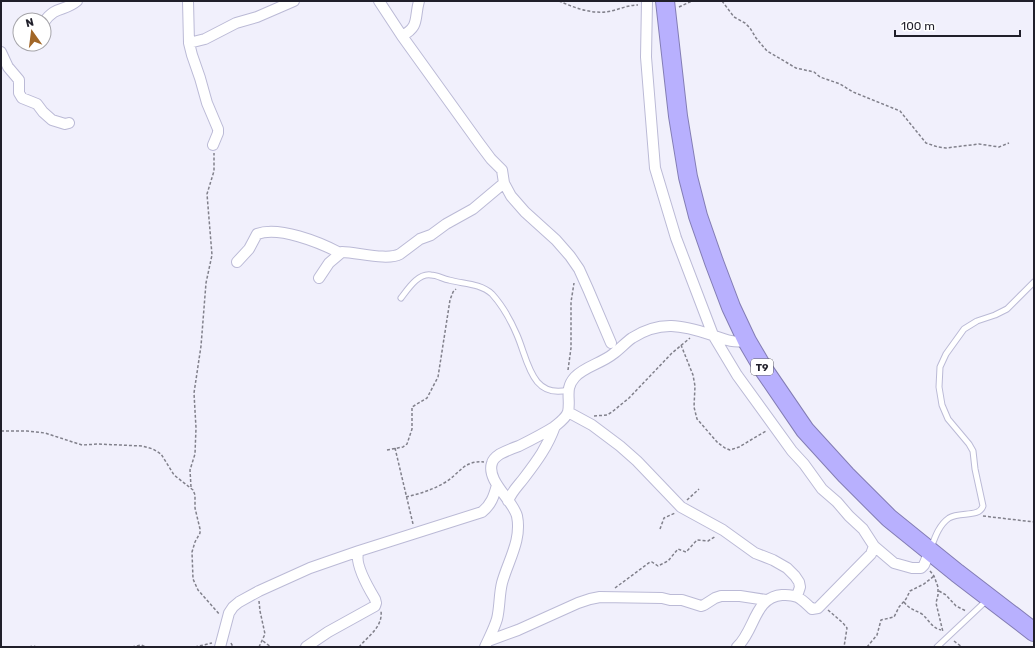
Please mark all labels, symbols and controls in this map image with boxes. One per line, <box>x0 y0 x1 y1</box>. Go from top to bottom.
north arrow <box>12 12 52 52</box>
scale bar <box>895 12 1020 38</box>
text: N <box>24 15 35 30</box>
text: 100 m <box>901 19 935 33</box>
road number: T9 <box>751 359 773 375</box>

